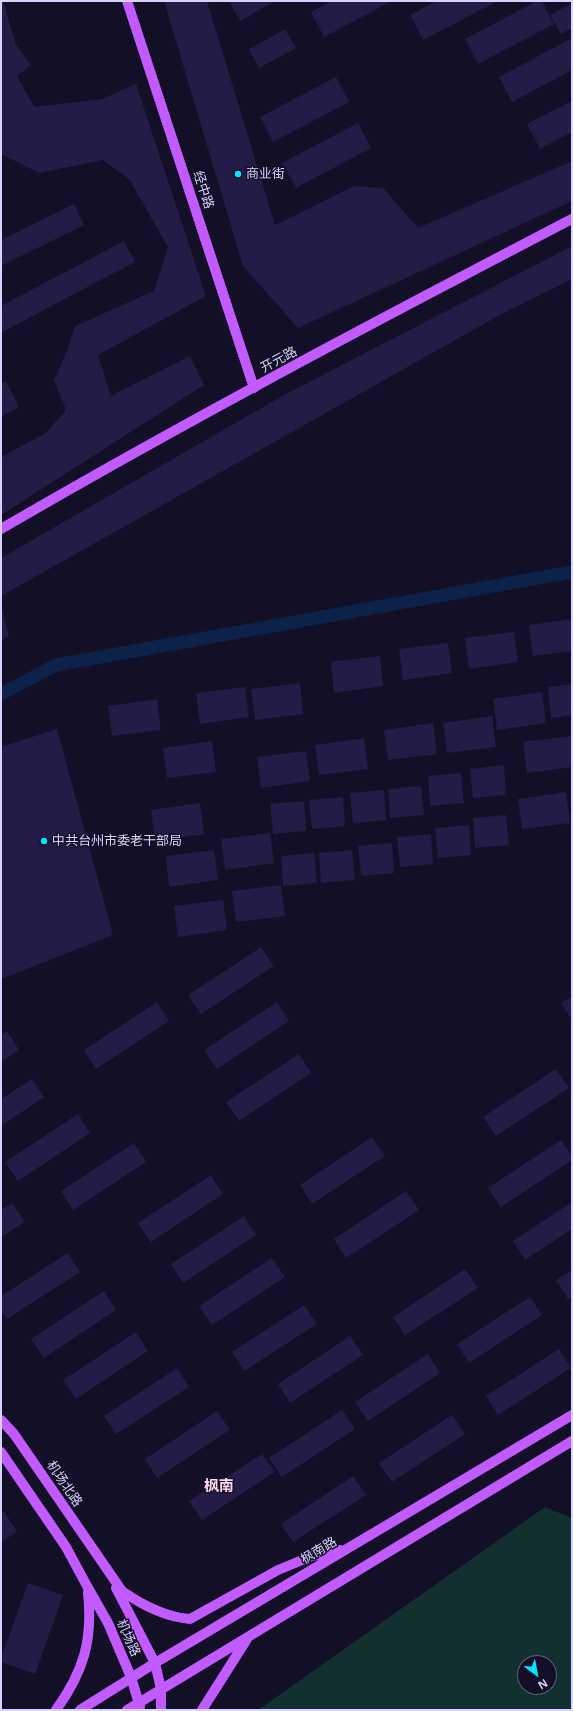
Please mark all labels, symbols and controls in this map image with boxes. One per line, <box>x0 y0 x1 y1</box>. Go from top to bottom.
place label: 商业街 <box>246 166 285 182</box>
street label: 经中路 <box>190 169 216 211</box>
marker: 商业街 <box>233 169 243 179</box>
street label: 开元路 <box>258 344 300 376</box>
place label: 中共台州市委老干部局 <box>52 833 182 849</box>
marker: 中共台州市委老干部局 <box>39 836 49 846</box>
street label: 机场北路 <box>43 1458 85 1510</box>
district label: 枫南 <box>204 1478 234 1496</box>
street label: 枫南路 <box>298 1534 340 1568</box>
street label: 机场路 <box>113 1617 143 1659</box>
north arrow <box>517 1655 557 1695</box>
text: N <box>535 1676 551 1693</box>

